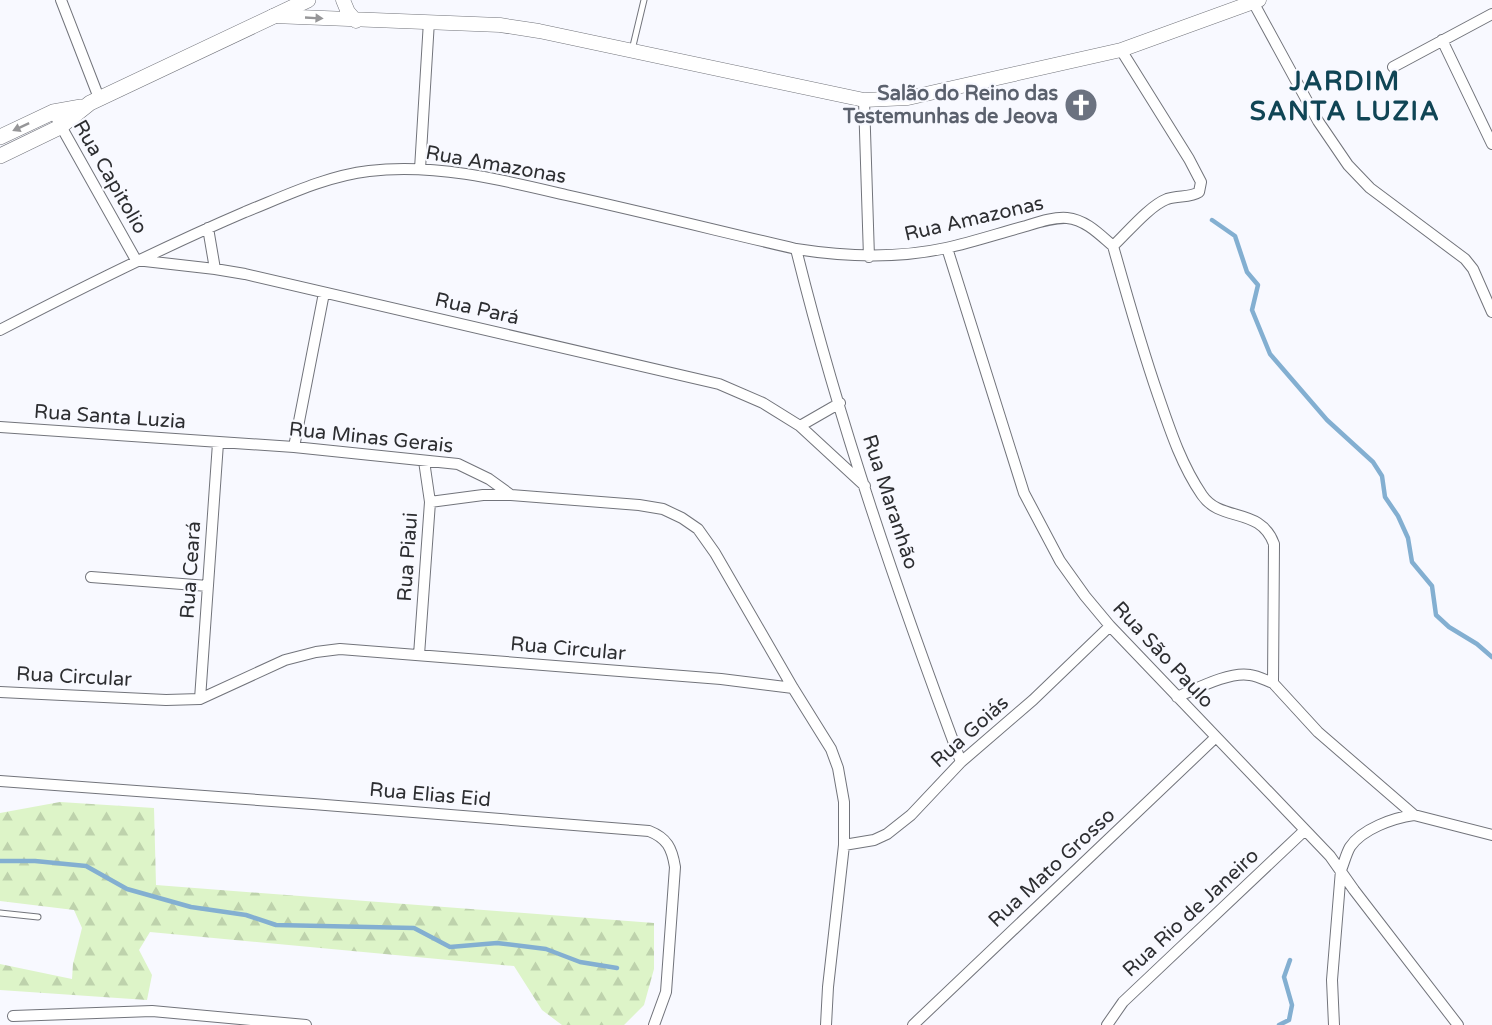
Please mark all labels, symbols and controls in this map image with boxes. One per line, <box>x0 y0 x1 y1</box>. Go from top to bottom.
one-way arrow <box>304 14 323 23</box>
district label: JARDIM SANTA LUZIA <box>1250 66 1440 127</box>
place label: Salão do Reino das Testemunhas de Jeova <box>842 82 1058 129</box>
church icon: Salão do Reino das Testemunhas de Jeova <box>1063 87 1099 123</box>
street label: Rua Capitolio <box>68 116 152 238</box>
one-way arrow <box>12 123 29 132</box>
street label: Rua Amazonas <box>424 141 568 189</box>
street label: Rua Amazonas <box>902 191 1046 247</box>
street label: Rua Pará <box>432 288 522 330</box>
street label: Rua Santa Luzia <box>33 400 187 434</box>
street label: Rua Minas Gerais <box>288 417 454 459</box>
street label: Rua Maranhão <box>857 432 923 572</box>
street label: Rua Piaui <box>393 512 423 602</box>
street label: Rua Ceará <box>176 520 206 620</box>
street label: Rua São Paulo <box>1107 597 1219 713</box>
street label: Rua Circular <box>509 632 627 666</box>
street label: Rua Circular <box>16 662 133 692</box>
street label: Rua Goiás <box>926 691 1014 773</box>
street label: Rua Elias Eid <box>368 778 492 812</box>
street label: Rua Mato Grosso <box>984 803 1120 933</box>
street label: Rua Rio de Janeiro <box>1118 844 1264 982</box>

